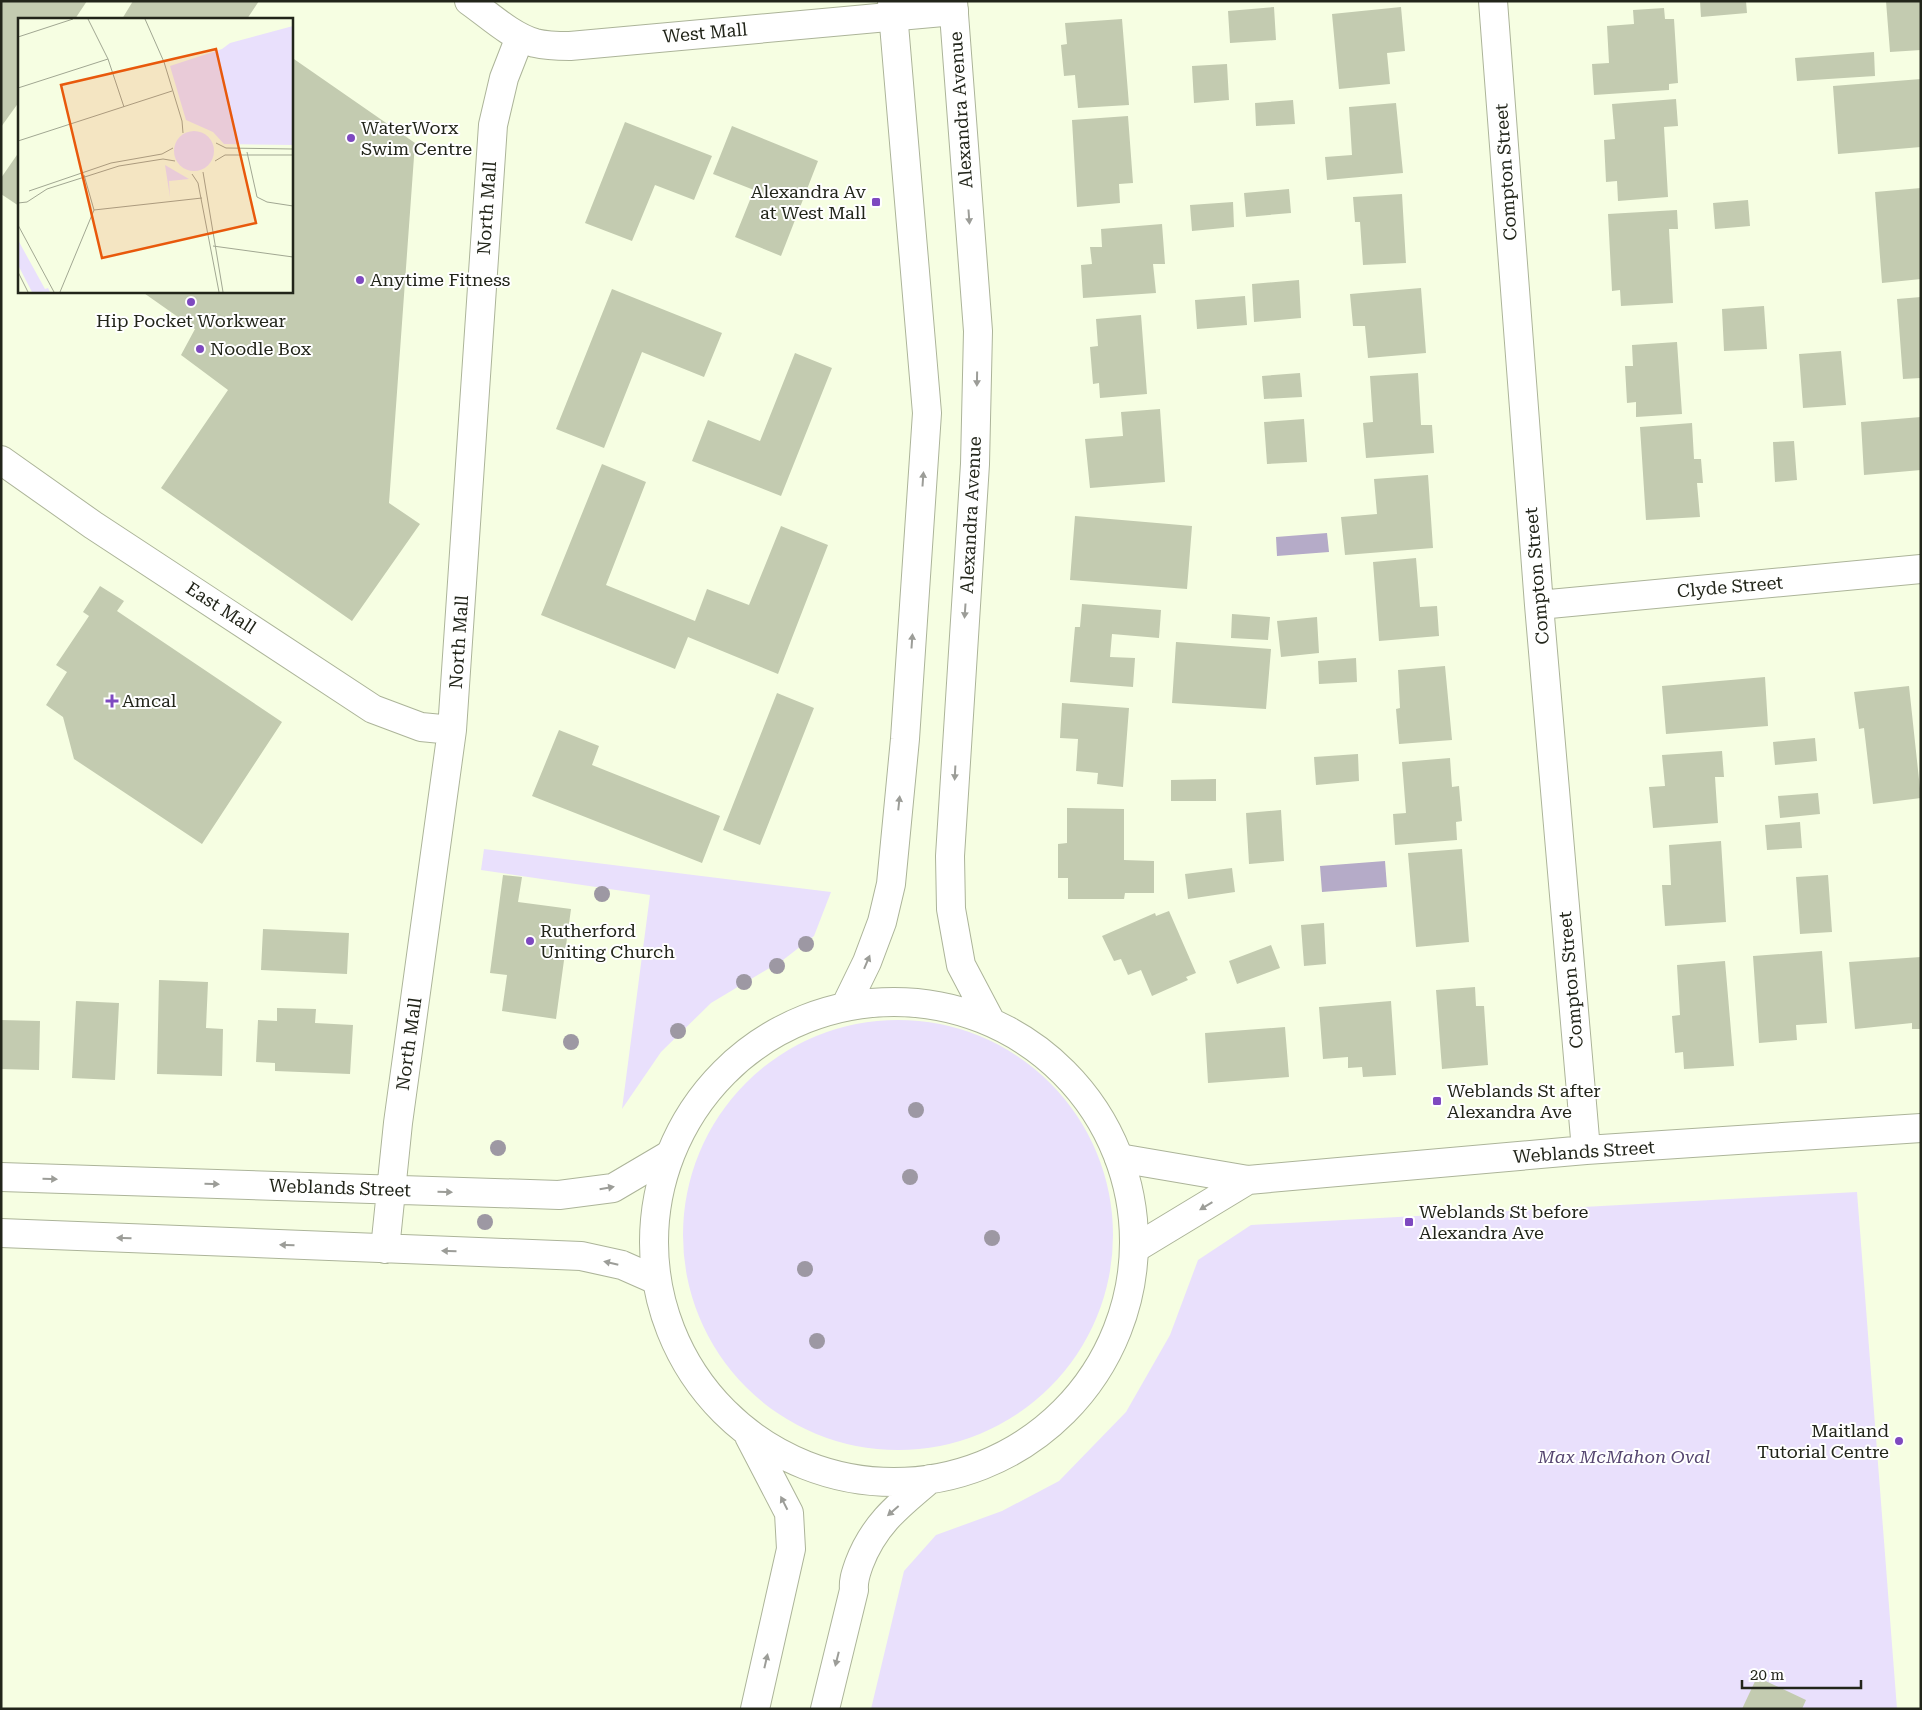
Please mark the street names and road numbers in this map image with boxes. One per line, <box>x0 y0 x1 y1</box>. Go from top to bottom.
street label: West Mall <box>662 18 749 47</box>
street label: Alexandra Avenue <box>945 31 976 189</box>
street label: Compton Street <box>1490 102 1521 241</box>
street label: North Mall <box>473 160 500 255</box>
street label: Alexandra Avenue <box>956 436 985 594</box>
street label: Compton Street <box>1520 506 1553 646</box>
street label: Clyde Street <box>1676 571 1784 602</box>
street label: East Mall <box>182 577 261 638</box>
street label: North Mall <box>445 594 472 689</box>
street label: Compton Street <box>1554 910 1587 1050</box>
street label: North Mall <box>392 996 425 1092</box>
street label: Weblands Street <box>1512 1136 1656 1167</box>
street label: Weblands Street <box>269 1175 412 1200</box>

